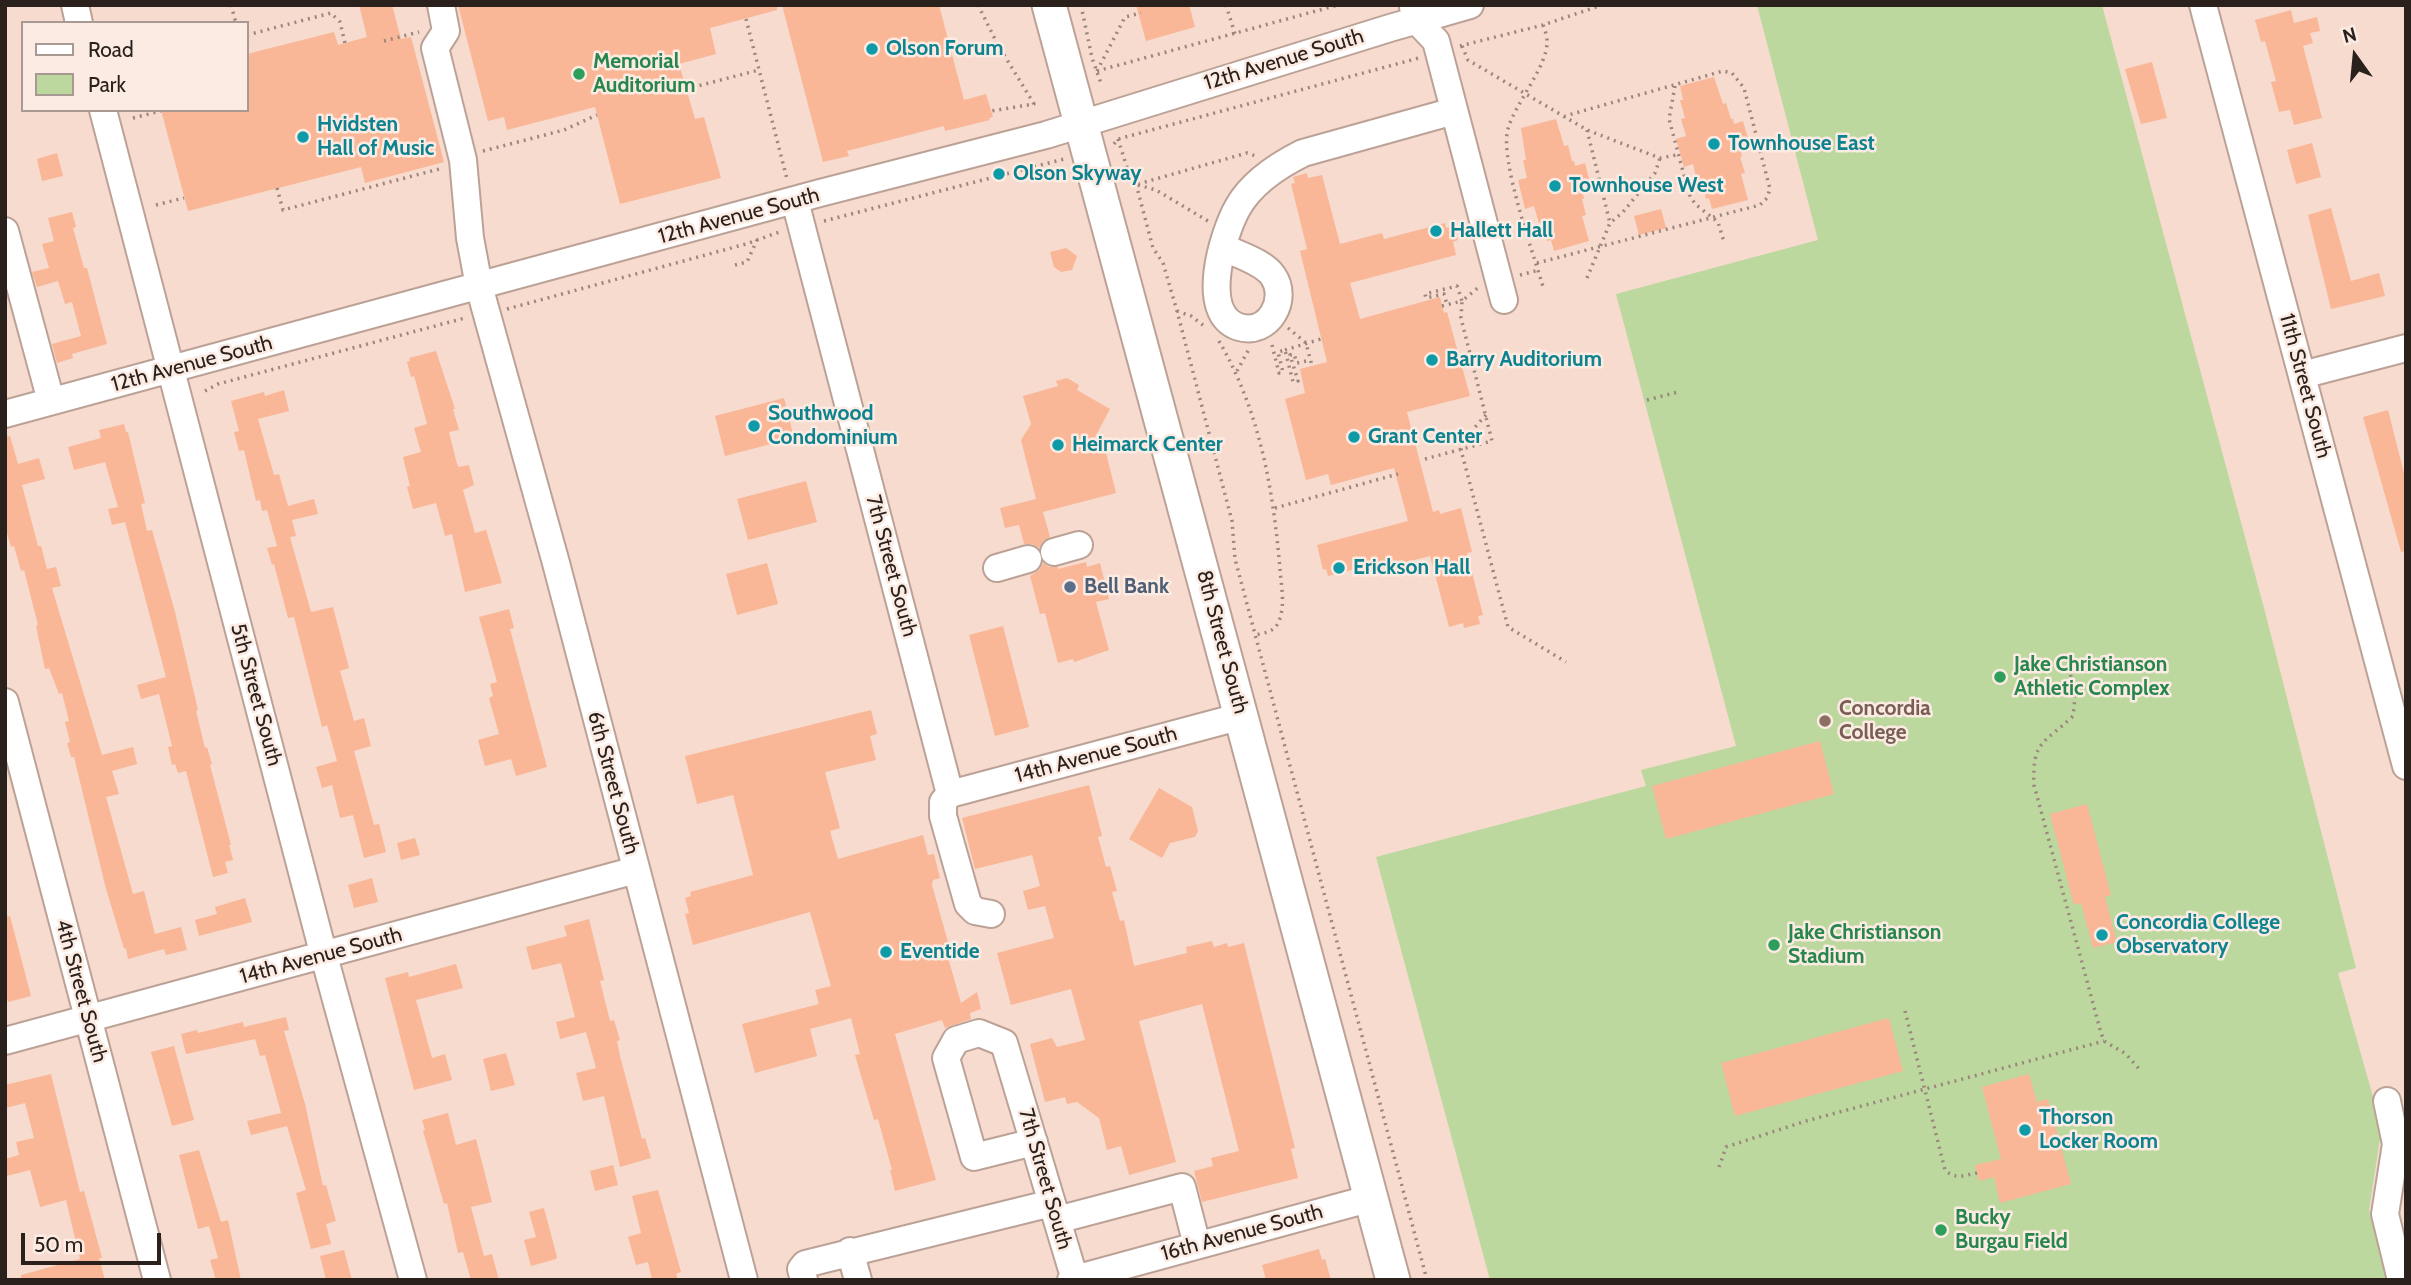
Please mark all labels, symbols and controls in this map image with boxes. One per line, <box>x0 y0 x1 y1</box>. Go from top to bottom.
legend <box>21 21 248 112</box>
north arrow <box>2320 21 2390 91</box>
text: N <box>2340 22 2359 48</box>
street label: 12th Avenue South <box>1201 24 1367 96</box>
place label: Olson Forum <box>886 36 1004 62</box>
text: Road <box>88 37 134 62</box>
marker: Olson Forum <box>864 41 880 57</box>
place label: Memorial Auditorium <box>593 49 695 99</box>
marker: Memorial Auditorium <box>571 66 587 82</box>
text: Park <box>88 72 126 97</box>
place label: Hvidsten Hall of Music <box>317 112 434 162</box>
marker: Hvidsten Hall of Music <box>295 129 311 145</box>
place label: Townhouse East <box>1728 131 1875 157</box>
marker: Townhouse East <box>1706 136 1722 152</box>
place label: Olson Skyway <box>1013 161 1141 187</box>
marker: Olson Skyway <box>991 166 1007 182</box>
place label: Townhouse West <box>1569 173 1724 199</box>
marker: Townhouse West <box>1547 178 1563 194</box>
street label: 12th Avenue South <box>656 182 822 250</box>
place label: Hallett Hall <box>1450 218 1553 244</box>
marker: Hallett Hall <box>1428 223 1444 239</box>
street label: 11th Street South <box>2274 311 2336 461</box>
street label: 12th Avenue South <box>109 330 275 398</box>
place label: Barry Auditorium <box>1446 347 1602 373</box>
marker: Barry Auditorium <box>1424 352 1440 368</box>
place label: Southwood Condominium <box>768 401 898 451</box>
marker: Southwood Condominium <box>746 418 762 434</box>
place label: Grant Center <box>1368 424 1482 450</box>
marker: Grant Center <box>1346 429 1362 445</box>
place label: Heimarck Center <box>1072 432 1223 458</box>
marker: Heimarck Center <box>1050 437 1066 453</box>
street label: 7th Street South <box>860 492 922 640</box>
place label: Erickson Hall <box>1353 555 1470 581</box>
marker: Erickson Hall <box>1331 560 1347 576</box>
street label: 8th Street South <box>1191 567 1253 717</box>
place label: Bell Bank <box>1084 574 1169 600</box>
marker: Bell Bank <box>1062 579 1078 595</box>
street label: 5th Street South <box>225 621 287 769</box>
place label: Jake Christianson Athletic Complex <box>2014 652 2169 702</box>
marker: Jake Christianson Athletic Complex <box>1992 669 2008 685</box>
place label: Concordia College <box>1839 696 1931 746</box>
street label: 6th Street South <box>582 709 644 857</box>
marker: Concordia College <box>1817 713 1833 729</box>
street label: 14th Avenue South <box>1012 721 1180 789</box>
place label: Concordia College Observatory <box>2116 910 2280 960</box>
street label: 4th Street South <box>50 917 112 1065</box>
place label: Jake Christianson Stadium <box>1788 920 1941 970</box>
street label: 14th Avenue South <box>237 922 405 990</box>
marker: Concordia College Observatory <box>2094 927 2110 943</box>
marker: Jake Christianson Stadium <box>1766 937 1782 953</box>
place label: Eventide <box>900 939 980 965</box>
marker: Eventide <box>878 944 894 960</box>
street label: 7th Street South <box>1013 1105 1077 1253</box>
place label: Thorson Locker Room <box>2039 1105 2158 1155</box>
marker: Thorson Locker Room <box>2017 1122 2033 1138</box>
street label: 16th Avenue South <box>1158 1199 1326 1267</box>
place label: Bucky Burgau Field <box>1955 1205 2068 1255</box>
scale bar <box>24 1218 164 1262</box>
marker: Bucky Burgau Field <box>1933 1222 1949 1238</box>
text: 50 m <box>34 1232 83 1257</box>

